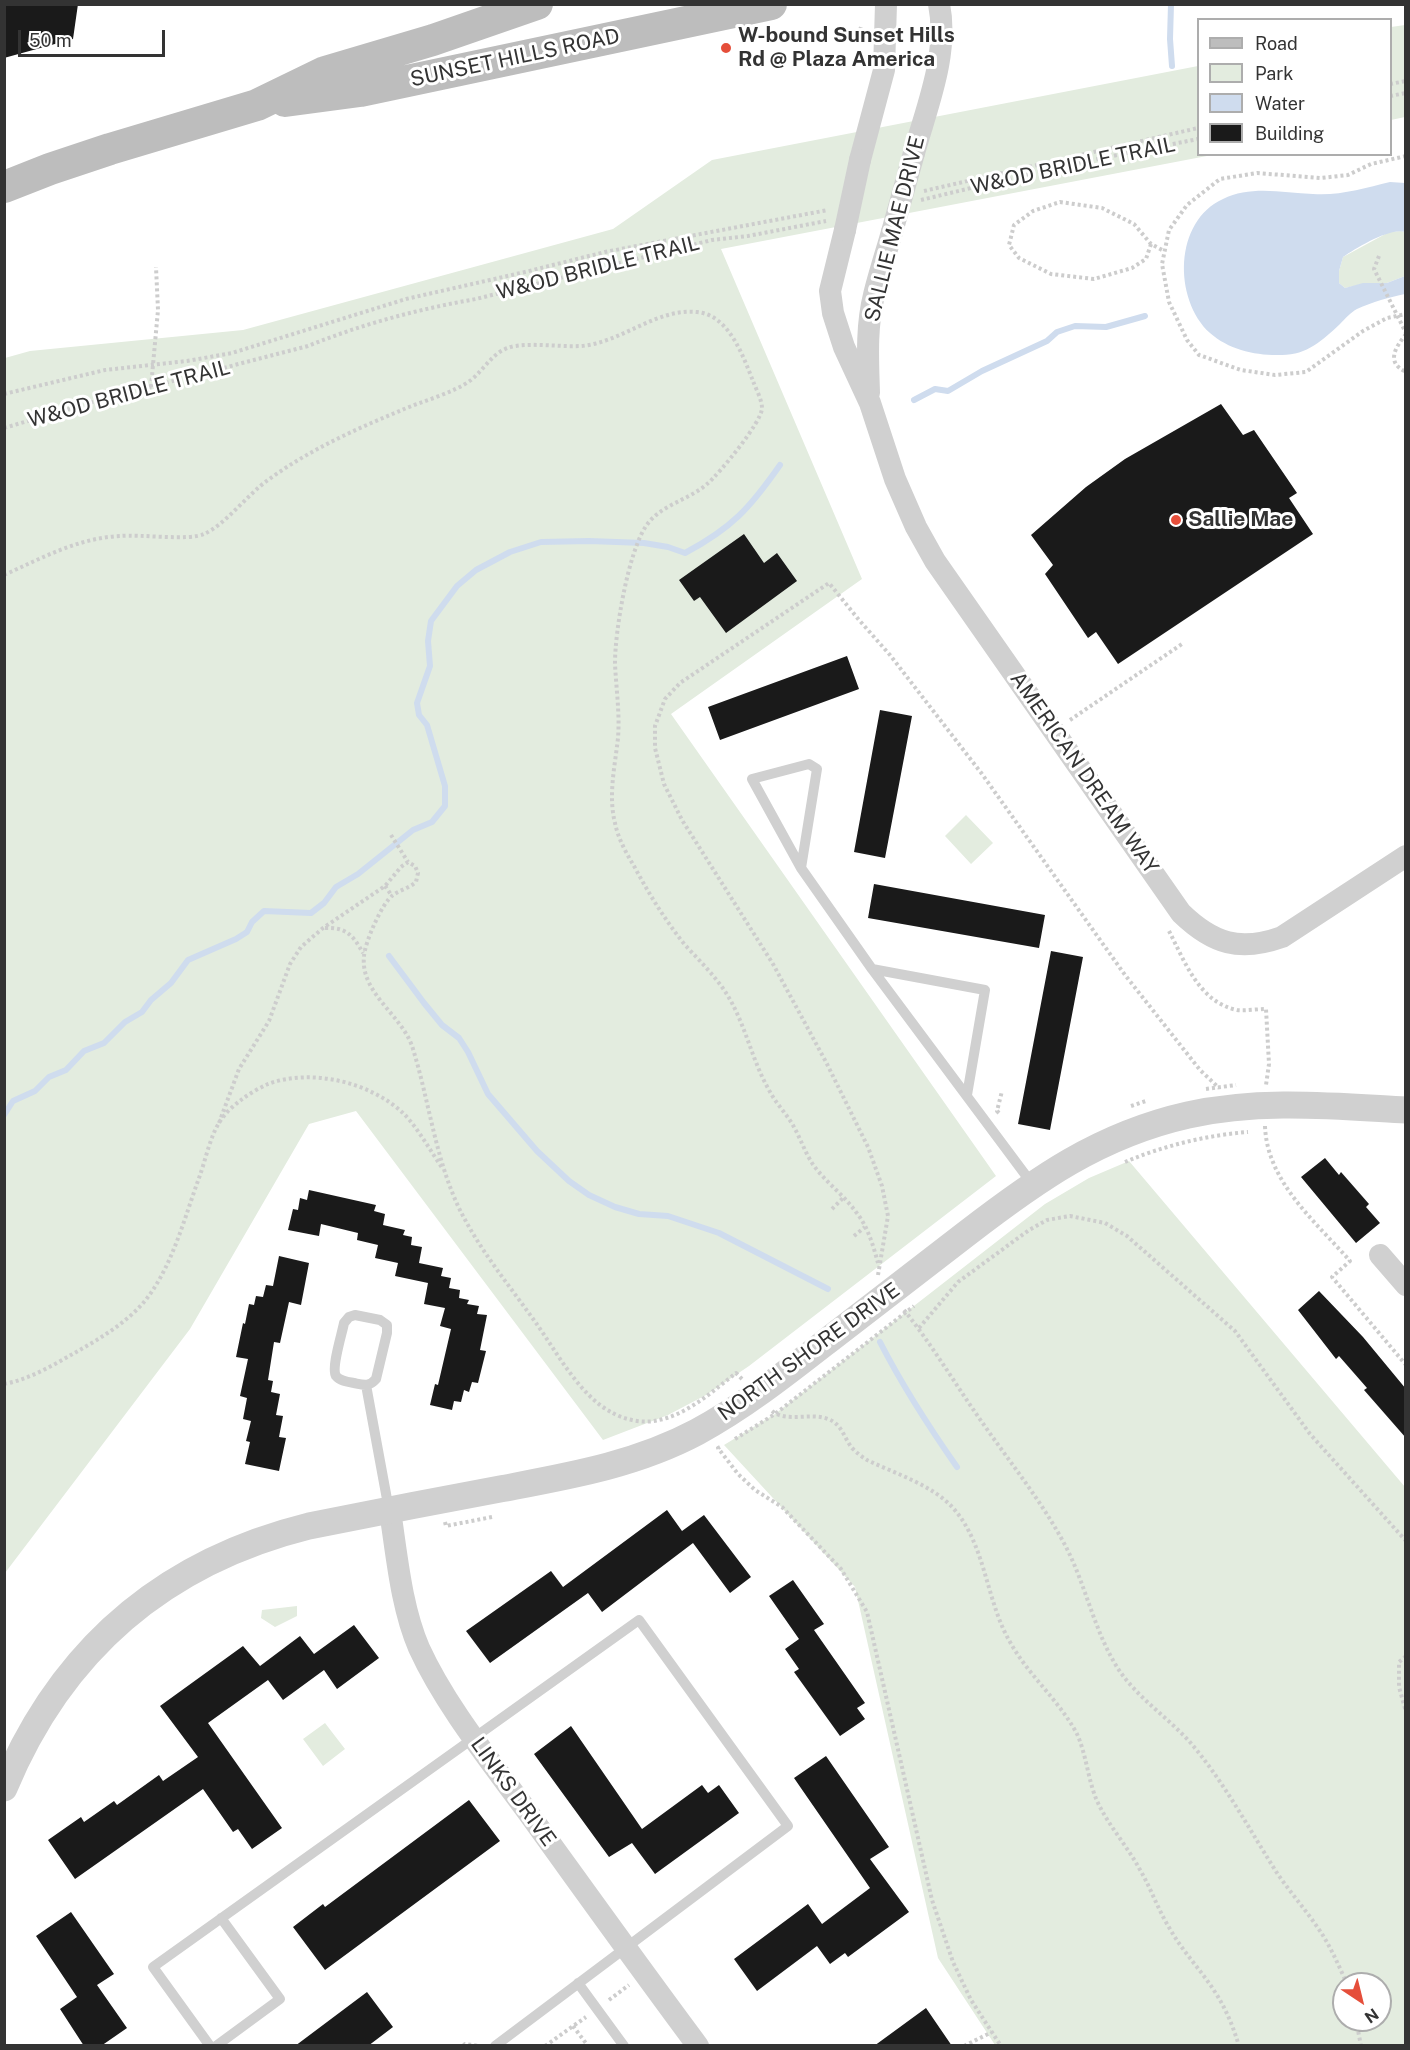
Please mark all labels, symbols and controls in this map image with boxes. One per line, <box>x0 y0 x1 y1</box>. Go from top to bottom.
scale bar <box>21 18 168 56</box>
legend <box>1197 18 1392 156</box>
street label: SUNSET HILLS ROAD <box>408 23 622 93</box>
place label: W-bound Sunset Hills Rd @ Plaza America <box>738 23 955 73</box>
text: 50 m <box>29 30 72 51</box>
text: Road <box>1255 33 1298 54</box>
marker: W-bound Sunset Hills Rd @ Plaza America <box>719 41 733 55</box>
text: Park <box>1255 63 1293 84</box>
text: Water <box>1255 93 1305 114</box>
text: Building <box>1255 123 1324 144</box>
street label: W&OD BRIDLE TRAIL <box>968 132 1178 200</box>
street label: SALLIE MAE DRIVE <box>860 134 930 324</box>
street label: W&OD BRIDLE TRAIL <box>494 231 702 305</box>
street label: W&OD BRIDLE TRAIL <box>25 355 233 433</box>
place label: Sallie Mae <box>1188 507 1293 533</box>
marker: Sallie Mae <box>1169 513 1183 527</box>
street label: AMERICAN DREAM WAY <box>1005 667 1163 879</box>
street label: NORTH SHORE DRIVE <box>713 1278 905 1426</box>
street label: LINKS DRIVE <box>465 1733 561 1851</box>
north arrow <box>1332 1972 1392 2032</box>
text: N <box>1361 2004 1382 2027</box>

